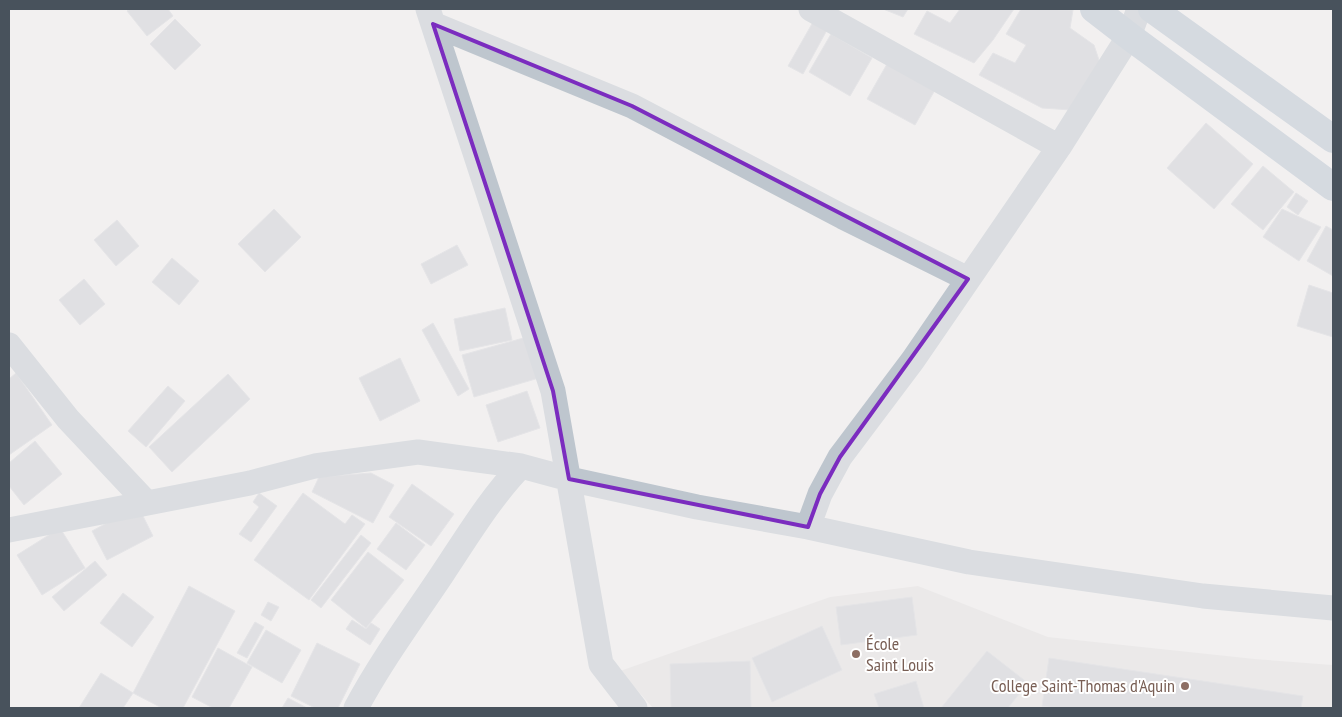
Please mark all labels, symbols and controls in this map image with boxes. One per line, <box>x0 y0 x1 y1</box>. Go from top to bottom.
place label: École Saint Louis <box>866 632 934 676</box>
marker: École Saint Louis <box>850 648 862 660</box>
place label: College Saint-Thomas d'Aquin <box>991 674 1175 697</box>
marker: College Saint-Thomas d'Aquin <box>1179 680 1191 692</box>

